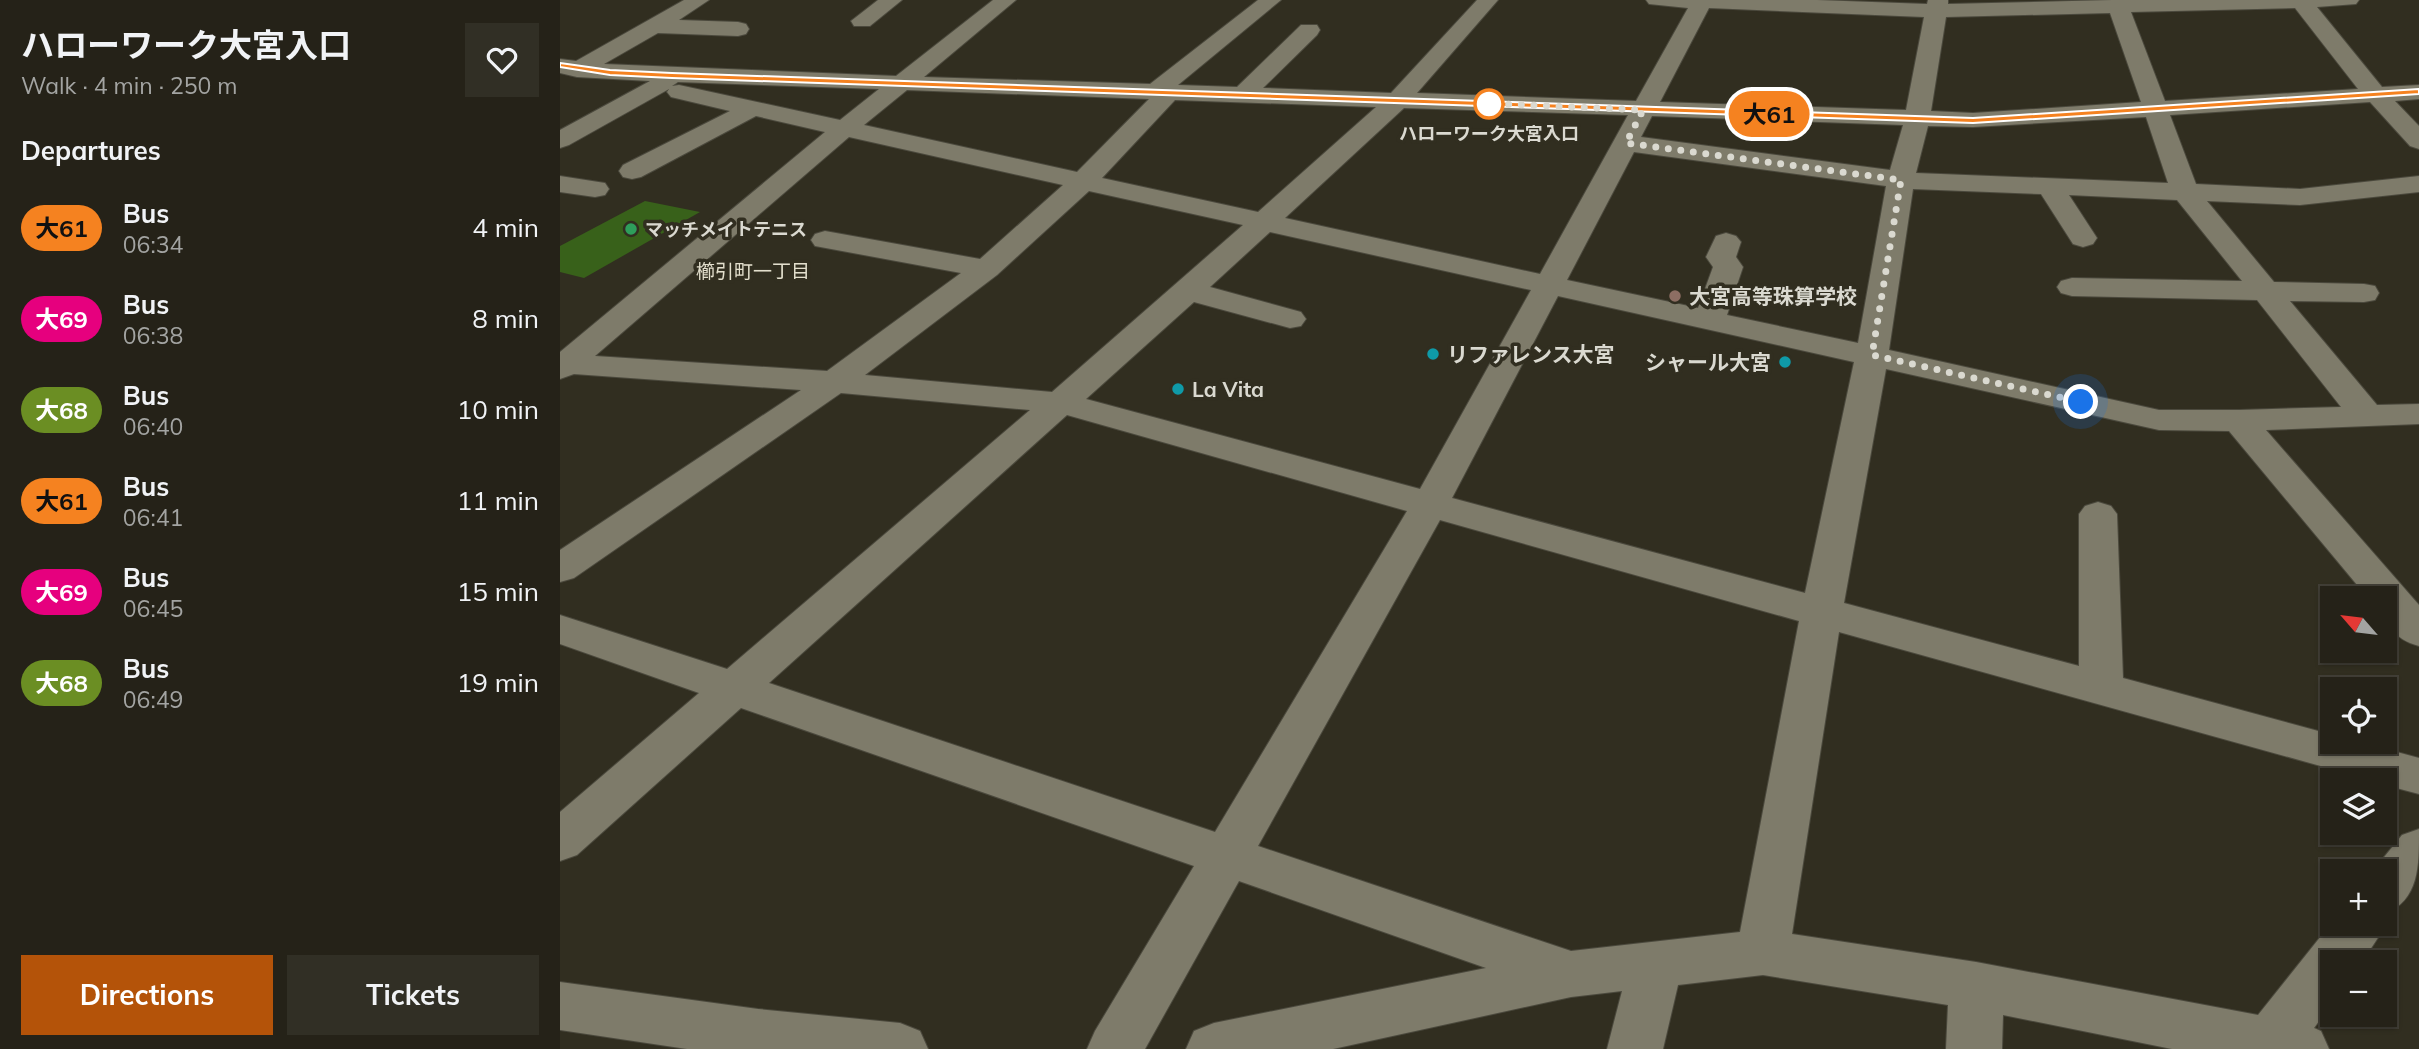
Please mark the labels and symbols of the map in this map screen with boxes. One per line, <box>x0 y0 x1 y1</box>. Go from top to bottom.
marker: ハローワーク大宮入口 <box>1474 89 1504 119</box>
line badge: 大61 <box>1729 91 1809 137</box>
place label: ハローワーク大宮入口 <box>1399 122 1579 145</box>
place label: マッチメイトテニス <box>645 218 807 241</box>
marker: マッチメイトテニス <box>623 221 639 237</box>
district label: 櫛引町一丁目 <box>696 259 810 283</box>
place label: 大宮高等珠算学校 <box>1689 283 1857 309</box>
marker: 大宮高等珠算学校 <box>1667 288 1683 304</box>
place label: リファレンス大宮 <box>1447 341 1615 367</box>
marker: リファレンス大宮 <box>1425 346 1441 362</box>
place label: シャール大宮 <box>1645 349 1771 375</box>
marker: シャール大宮 <box>1777 354 1793 370</box>
place label: La Vita <box>1192 376 1264 402</box>
marker: La Vita <box>1170 381 1186 397</box>
your location <box>2063 384 2098 419</box>
north arrow <box>2320 586 2398 663</box>

